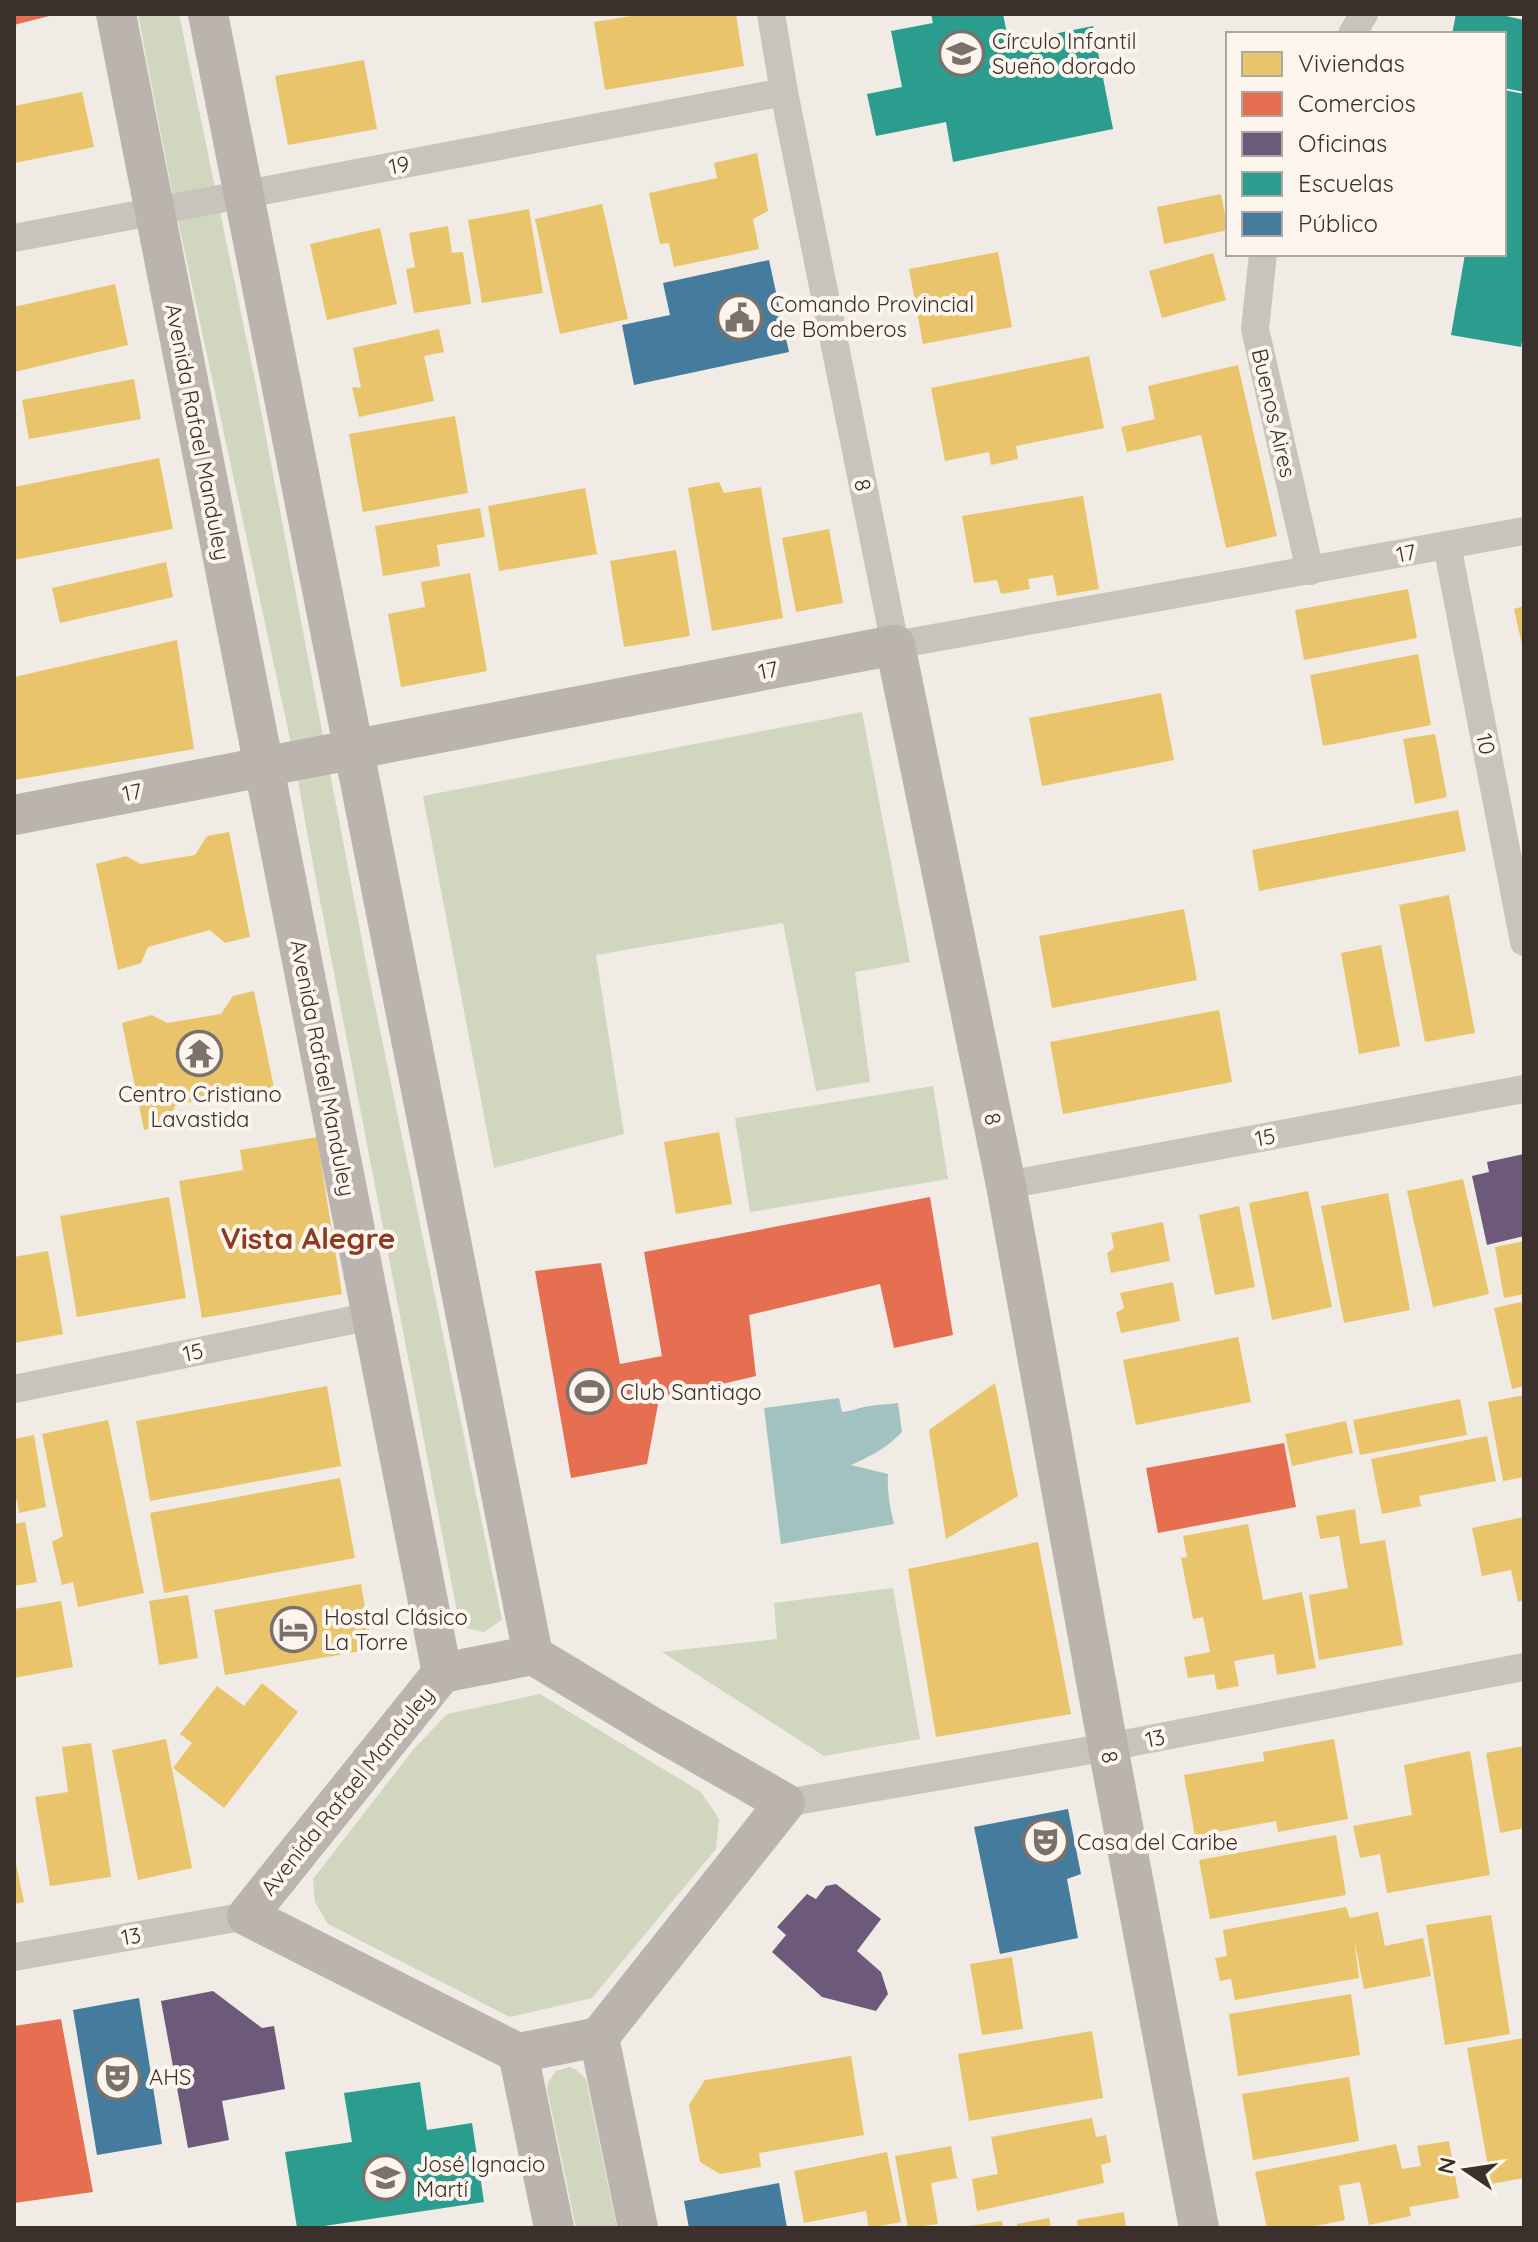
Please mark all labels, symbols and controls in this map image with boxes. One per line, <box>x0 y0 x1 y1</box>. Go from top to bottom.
place label: Círculo Infantil Sueño dorado <box>992 27 1137 80</box>
school or university icon: Círculo Infantil Sueño dorado <box>937 30 985 78</box>
legend <box>1226 32 1506 256</box>
text: Viviendas <box>1298 48 1405 78</box>
text: Comercios <box>1298 88 1416 118</box>
text: Oficinas <box>1298 128 1387 158</box>
street label: 19 <box>386 149 412 181</box>
text: Escuelas <box>1298 168 1394 198</box>
text: Público <box>1298 208 1378 238</box>
place label: Comando Provincial de Bomberos <box>770 290 974 343</box>
public building icon: Comando Provincial de Bomberos <box>715 293 763 341</box>
street label: Avenida Rafael Manduley <box>159 301 237 563</box>
street label: Buenos Aires <box>1246 346 1302 480</box>
street label: 8 <box>848 476 878 494</box>
street label: 17 <box>1394 537 1418 569</box>
street label: 17 <box>756 654 780 686</box>
street label: 10 <box>1470 731 1502 757</box>
street label: 17 <box>120 776 144 808</box>
street label: Avenida Rafael Manduley <box>284 937 362 1199</box>
temple icon: Centro Cristiano Lavastida <box>176 1029 224 1077</box>
place label: Centro Cristiano Lavastida <box>118 1080 282 1133</box>
street label: 8 <box>978 1110 1008 1128</box>
street label: 15 <box>1253 1121 1277 1153</box>
district label: Vista Alegre <box>220 1219 396 1257</box>
street label: 15 <box>180 1336 206 1368</box>
sports icon: Club Santiago <box>565 1368 613 1416</box>
place label: Club Santiago <box>620 1378 762 1406</box>
place label: Hostal Clásico La Torre <box>324 1603 468 1656</box>
hotel icon: Hostal Clásico La Torre <box>269 1606 317 1654</box>
street label: Avenida Rafael Manduley <box>254 1681 440 1901</box>
street label: 13 <box>1143 1722 1167 1754</box>
street label: 8 <box>1095 1748 1125 1766</box>
theatre icon: Casa del Caribe <box>1022 1818 1070 1866</box>
place label: Casa del Caribe <box>1077 1828 1238 1856</box>
street label: 13 <box>119 1921 143 1951</box>
theatre icon: AHS <box>94 2053 142 2101</box>
place label: AHS <box>149 2063 191 2091</box>
north arrow <box>1426 2130 1506 2210</box>
place label: José Ignacio Martí <box>416 2150 545 2203</box>
school or university icon: José Ignacio Martí <box>361 2153 409 2201</box>
text: N <box>1431 2154 1462 2177</box>

